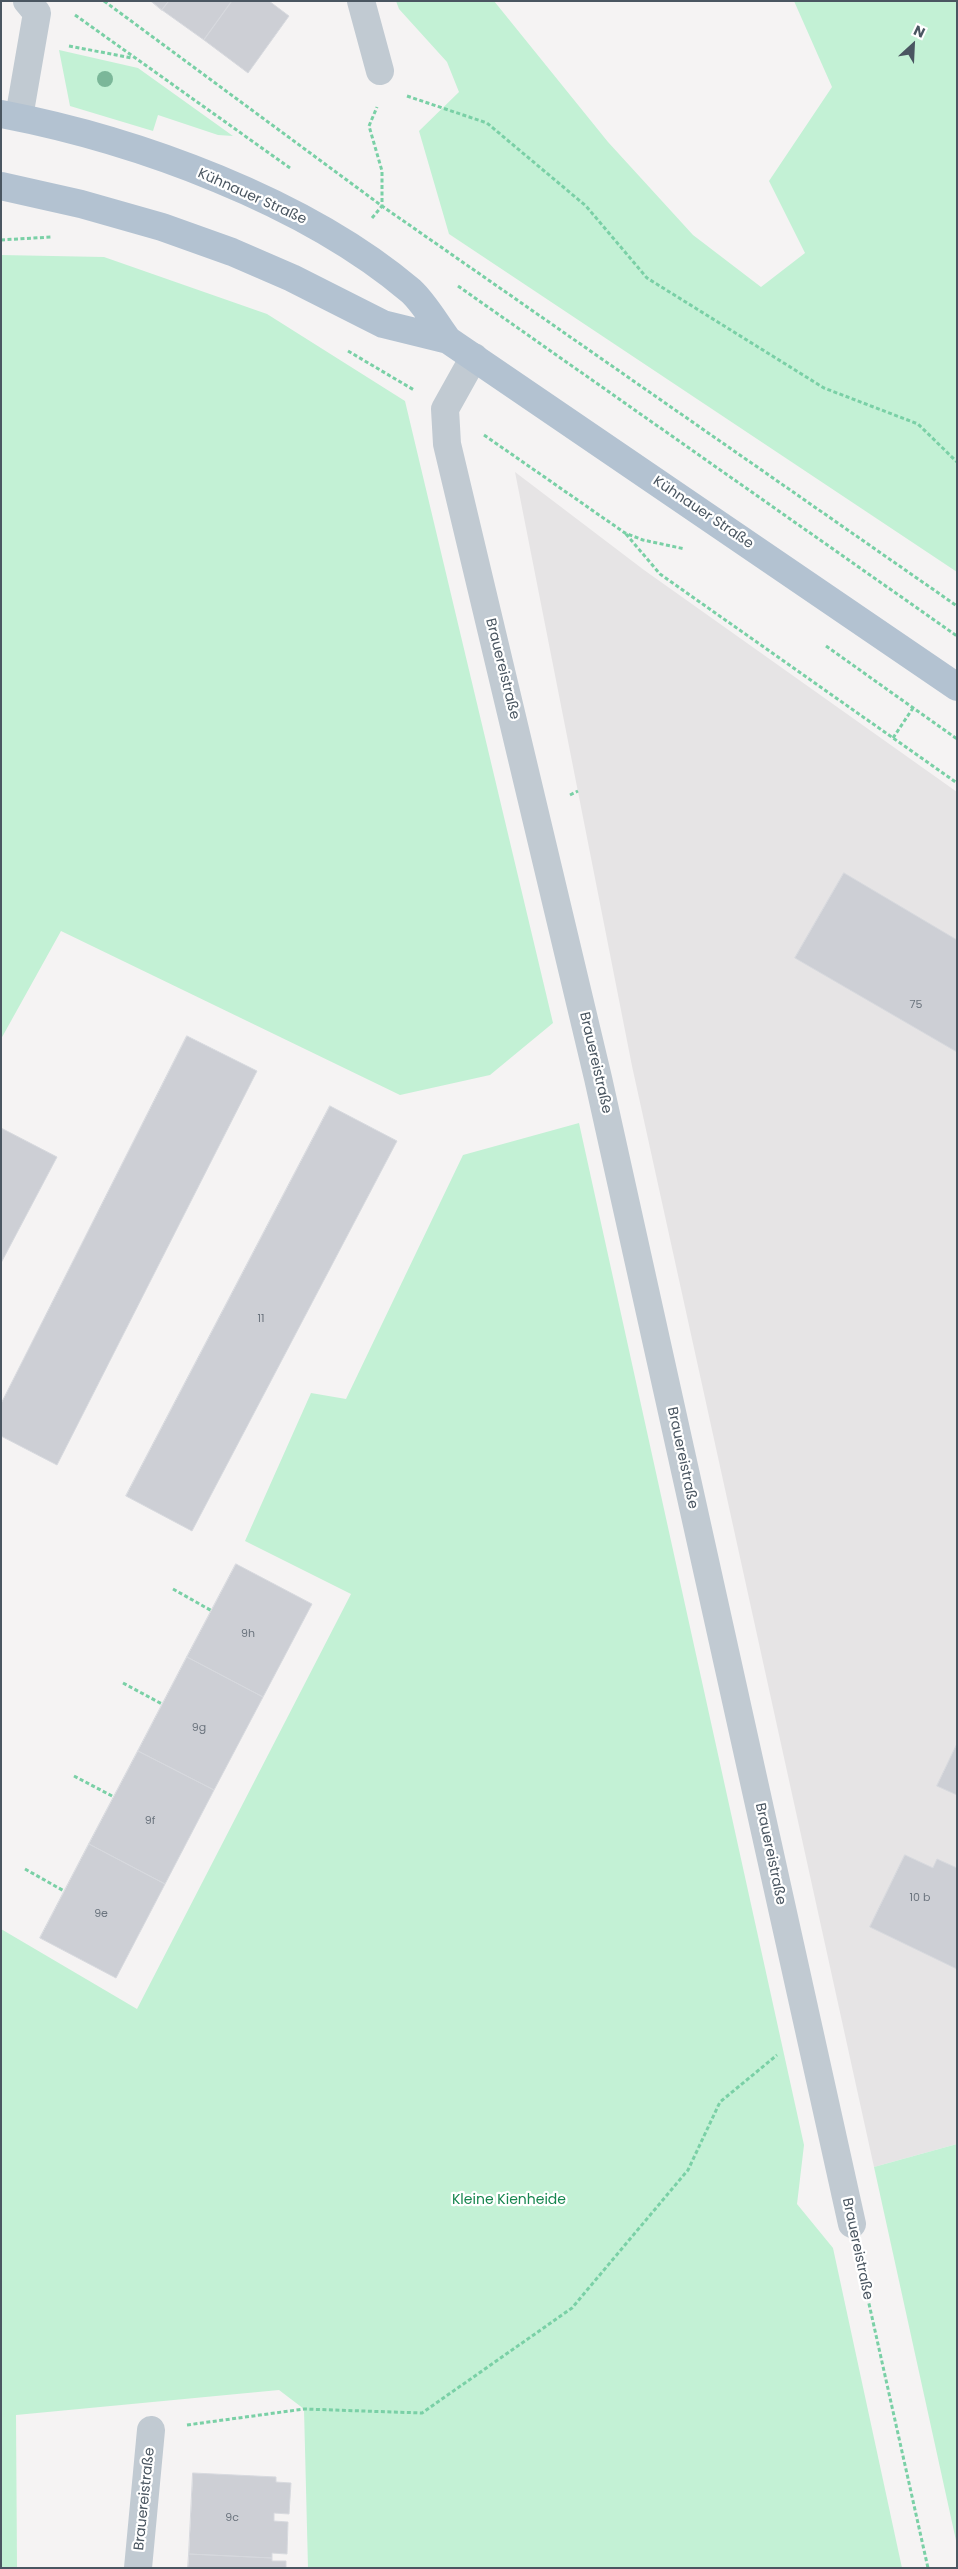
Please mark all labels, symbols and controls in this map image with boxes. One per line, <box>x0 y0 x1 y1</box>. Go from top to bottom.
north arrow <box>888 20 938 70</box>
text: N <box>910 20 928 43</box>
street label: Kühnauer Straße <box>195 165 309 229</box>
street label: Kühnauer Straße <box>650 473 756 553</box>
street label: Brauereistraße <box>481 617 523 721</box>
house number: 75 <box>910 998 922 1012</box>
street label: Brauereistraße <box>575 1011 615 1115</box>
house number: 11 <box>257 1312 265 1326</box>
street label: Brauereistraße <box>663 1406 701 1510</box>
house number: 9h <box>241 1627 255 1641</box>
house number: 9g <box>192 1721 206 1735</box>
street label: Brauereistraße <box>751 1802 789 1906</box>
house number: 9f <box>145 1814 155 1828</box>
house number: 10 b <box>910 1891 930 1905</box>
house number: 9e <box>94 1907 108 1921</box>
park label: Kleine Kienheide <box>452 2192 566 2208</box>
street label: Brauereistraße <box>838 2197 876 2301</box>
street label: Brauereistraße <box>131 2447 159 2551</box>
house number: 9c <box>225 2511 239 2525</box>

